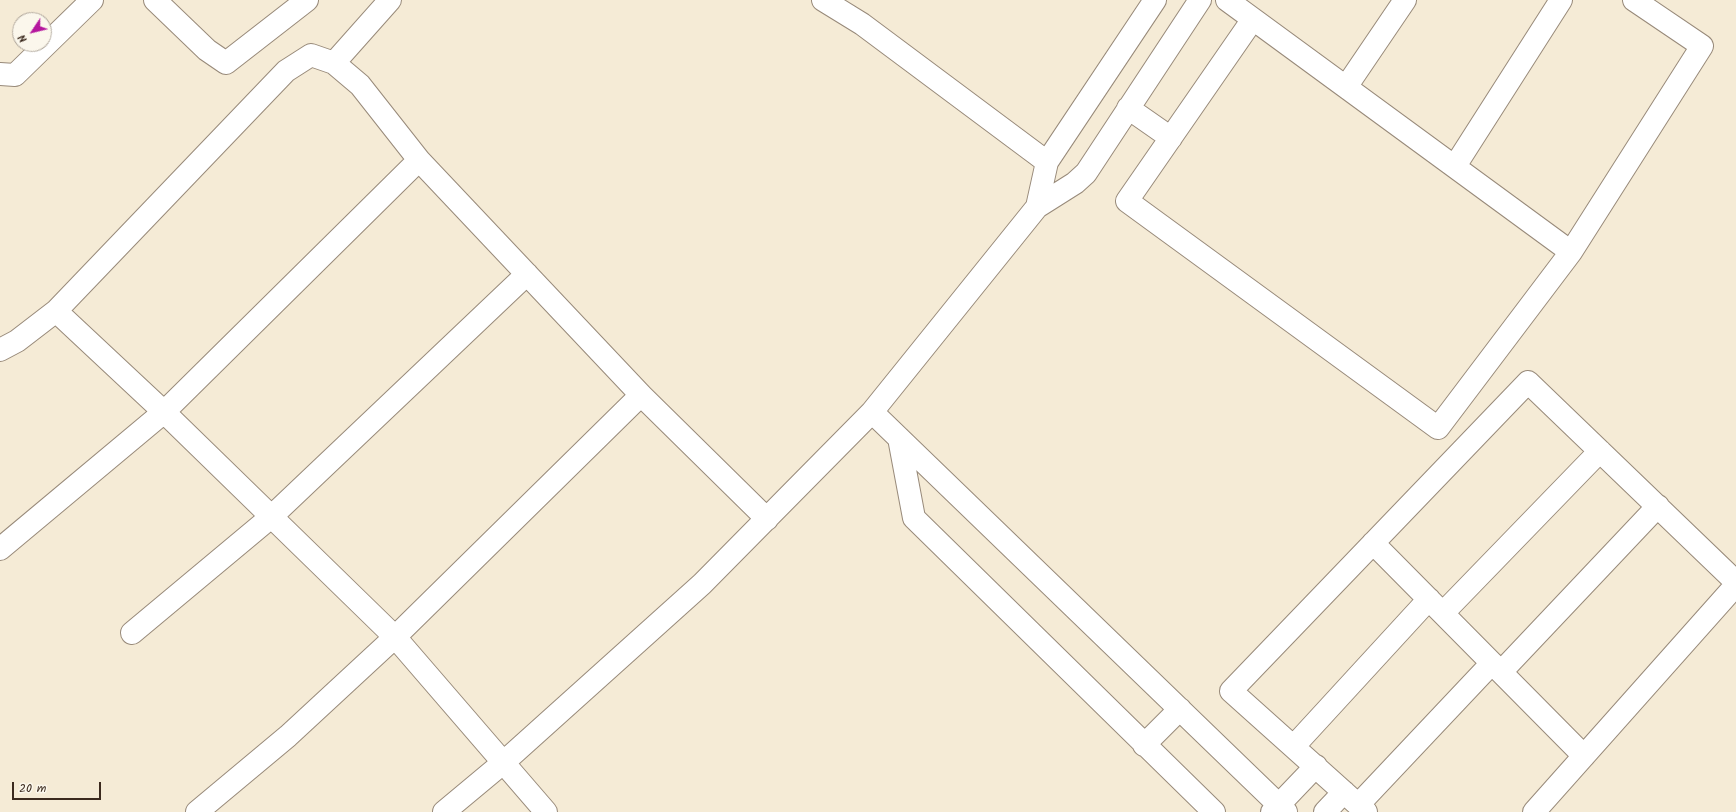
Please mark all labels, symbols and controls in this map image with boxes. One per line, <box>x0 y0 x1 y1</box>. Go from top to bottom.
north arrow <box>12 12 52 52</box>
text: N <box>14 30 32 46</box>
scale bar <box>14 774 103 800</box>
text: 20 m <box>19 779 46 798</box>

